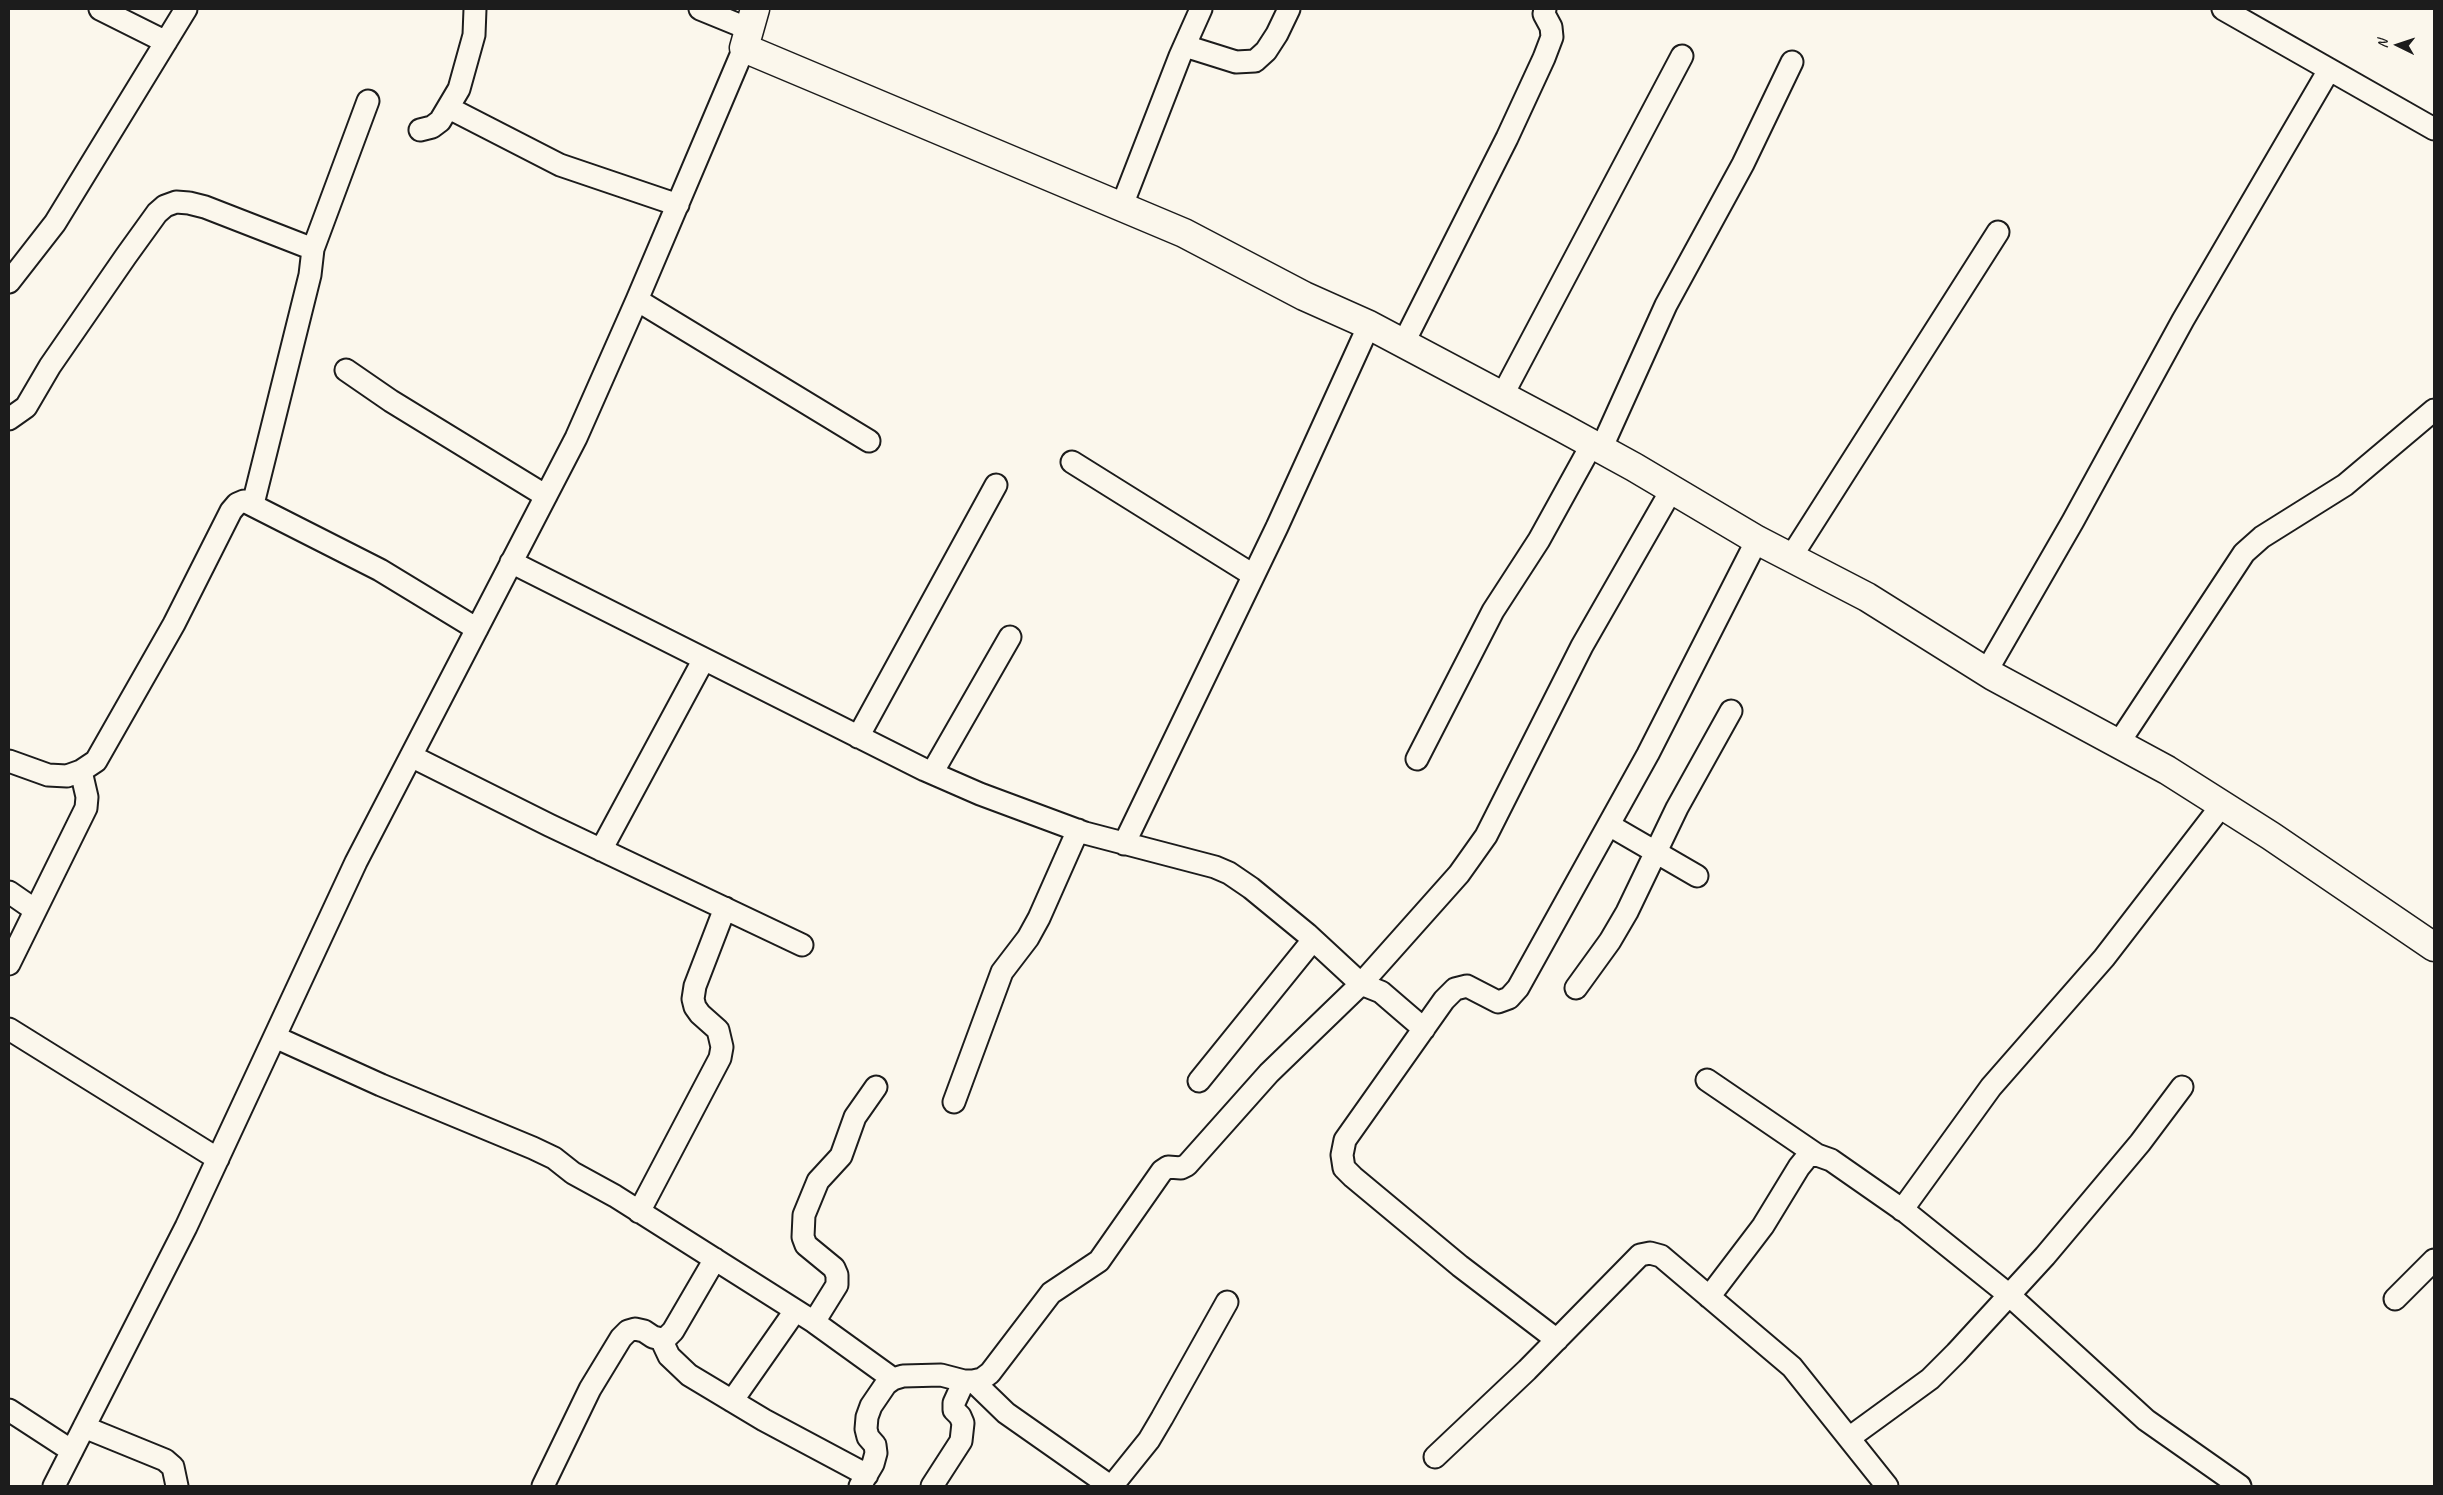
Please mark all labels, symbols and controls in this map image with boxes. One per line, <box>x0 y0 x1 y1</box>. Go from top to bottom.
north arrow <box>2373 20 2423 70</box>
text: N <box>2374 39 2391 49</box>

